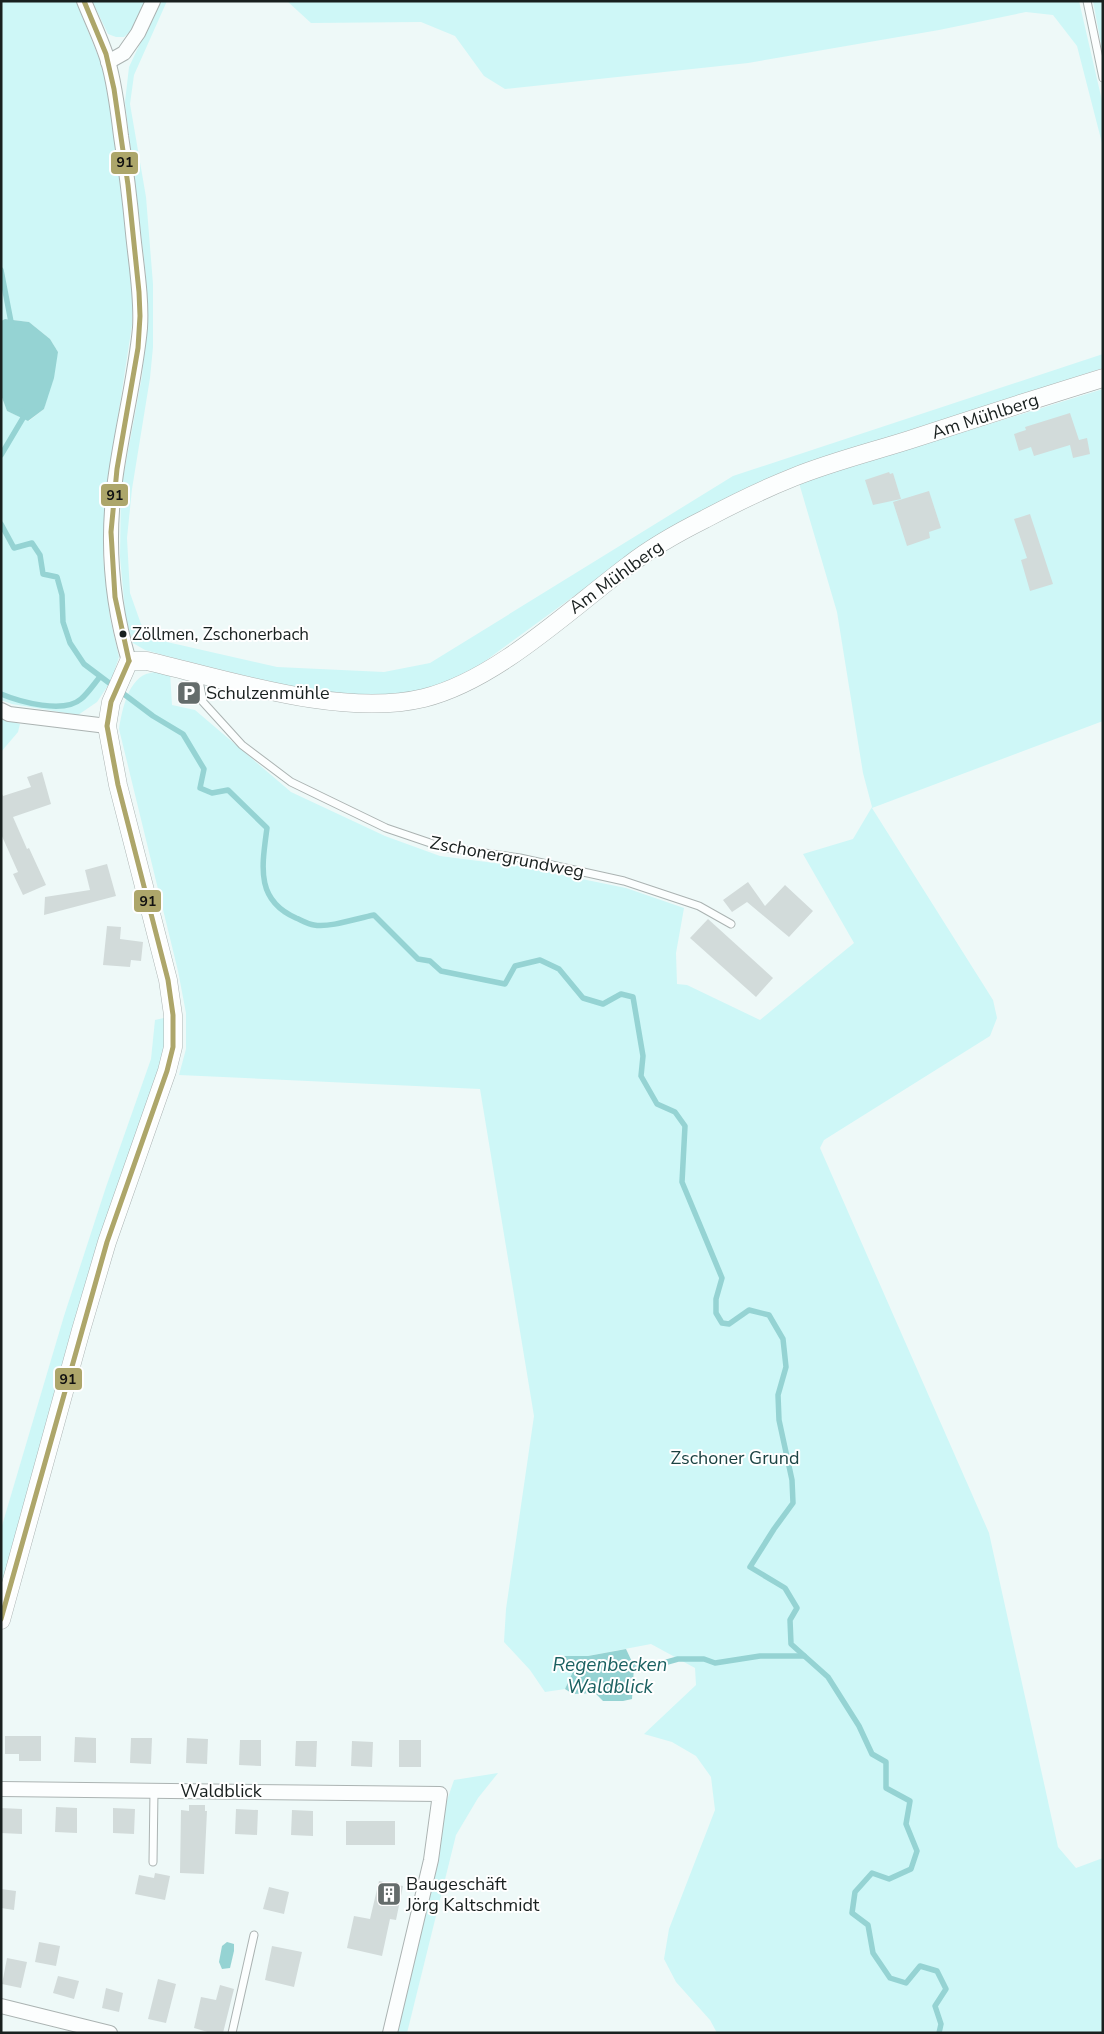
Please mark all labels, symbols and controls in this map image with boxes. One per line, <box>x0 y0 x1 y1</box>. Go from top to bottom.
line badge: 91 <box>110 151 139 175</box>
text: 91 <box>117 153 133 172</box>
street label: Am Mühlberg <box>928 387 1042 445</box>
line badge: 91 <box>100 483 129 507</box>
text: 91 <box>107 486 123 505</box>
street label: Am Mühlberg <box>564 535 668 619</box>
place label: Zöllmen, Zschonerbach <box>132 623 309 646</box>
marker: Zöllmen, Zschonerbach <box>118 629 128 639</box>
parking icon: Schulzenmühle <box>176 680 202 706</box>
place label: Schulzenmühle <box>206 681 330 705</box>
street label: Zschonergrundweg <box>428 830 586 884</box>
line badge: 91 <box>133 889 162 913</box>
text: 91 <box>140 892 156 911</box>
line badge: 91 <box>54 1367 83 1391</box>
text: 91 <box>60 1370 76 1389</box>
park label: Zschoner Grund <box>671 1446 799 1470</box>
water label: Regenbecken Waldblick <box>553 1652 667 1700</box>
street label: Waldblick <box>180 1779 263 1803</box>
place label: Baugeschäft Jörg Kaltschmidt <box>405 1872 540 1917</box>
building icon: Baugeschäft Jörg Kaltschmidt <box>376 1881 402 1907</box>

